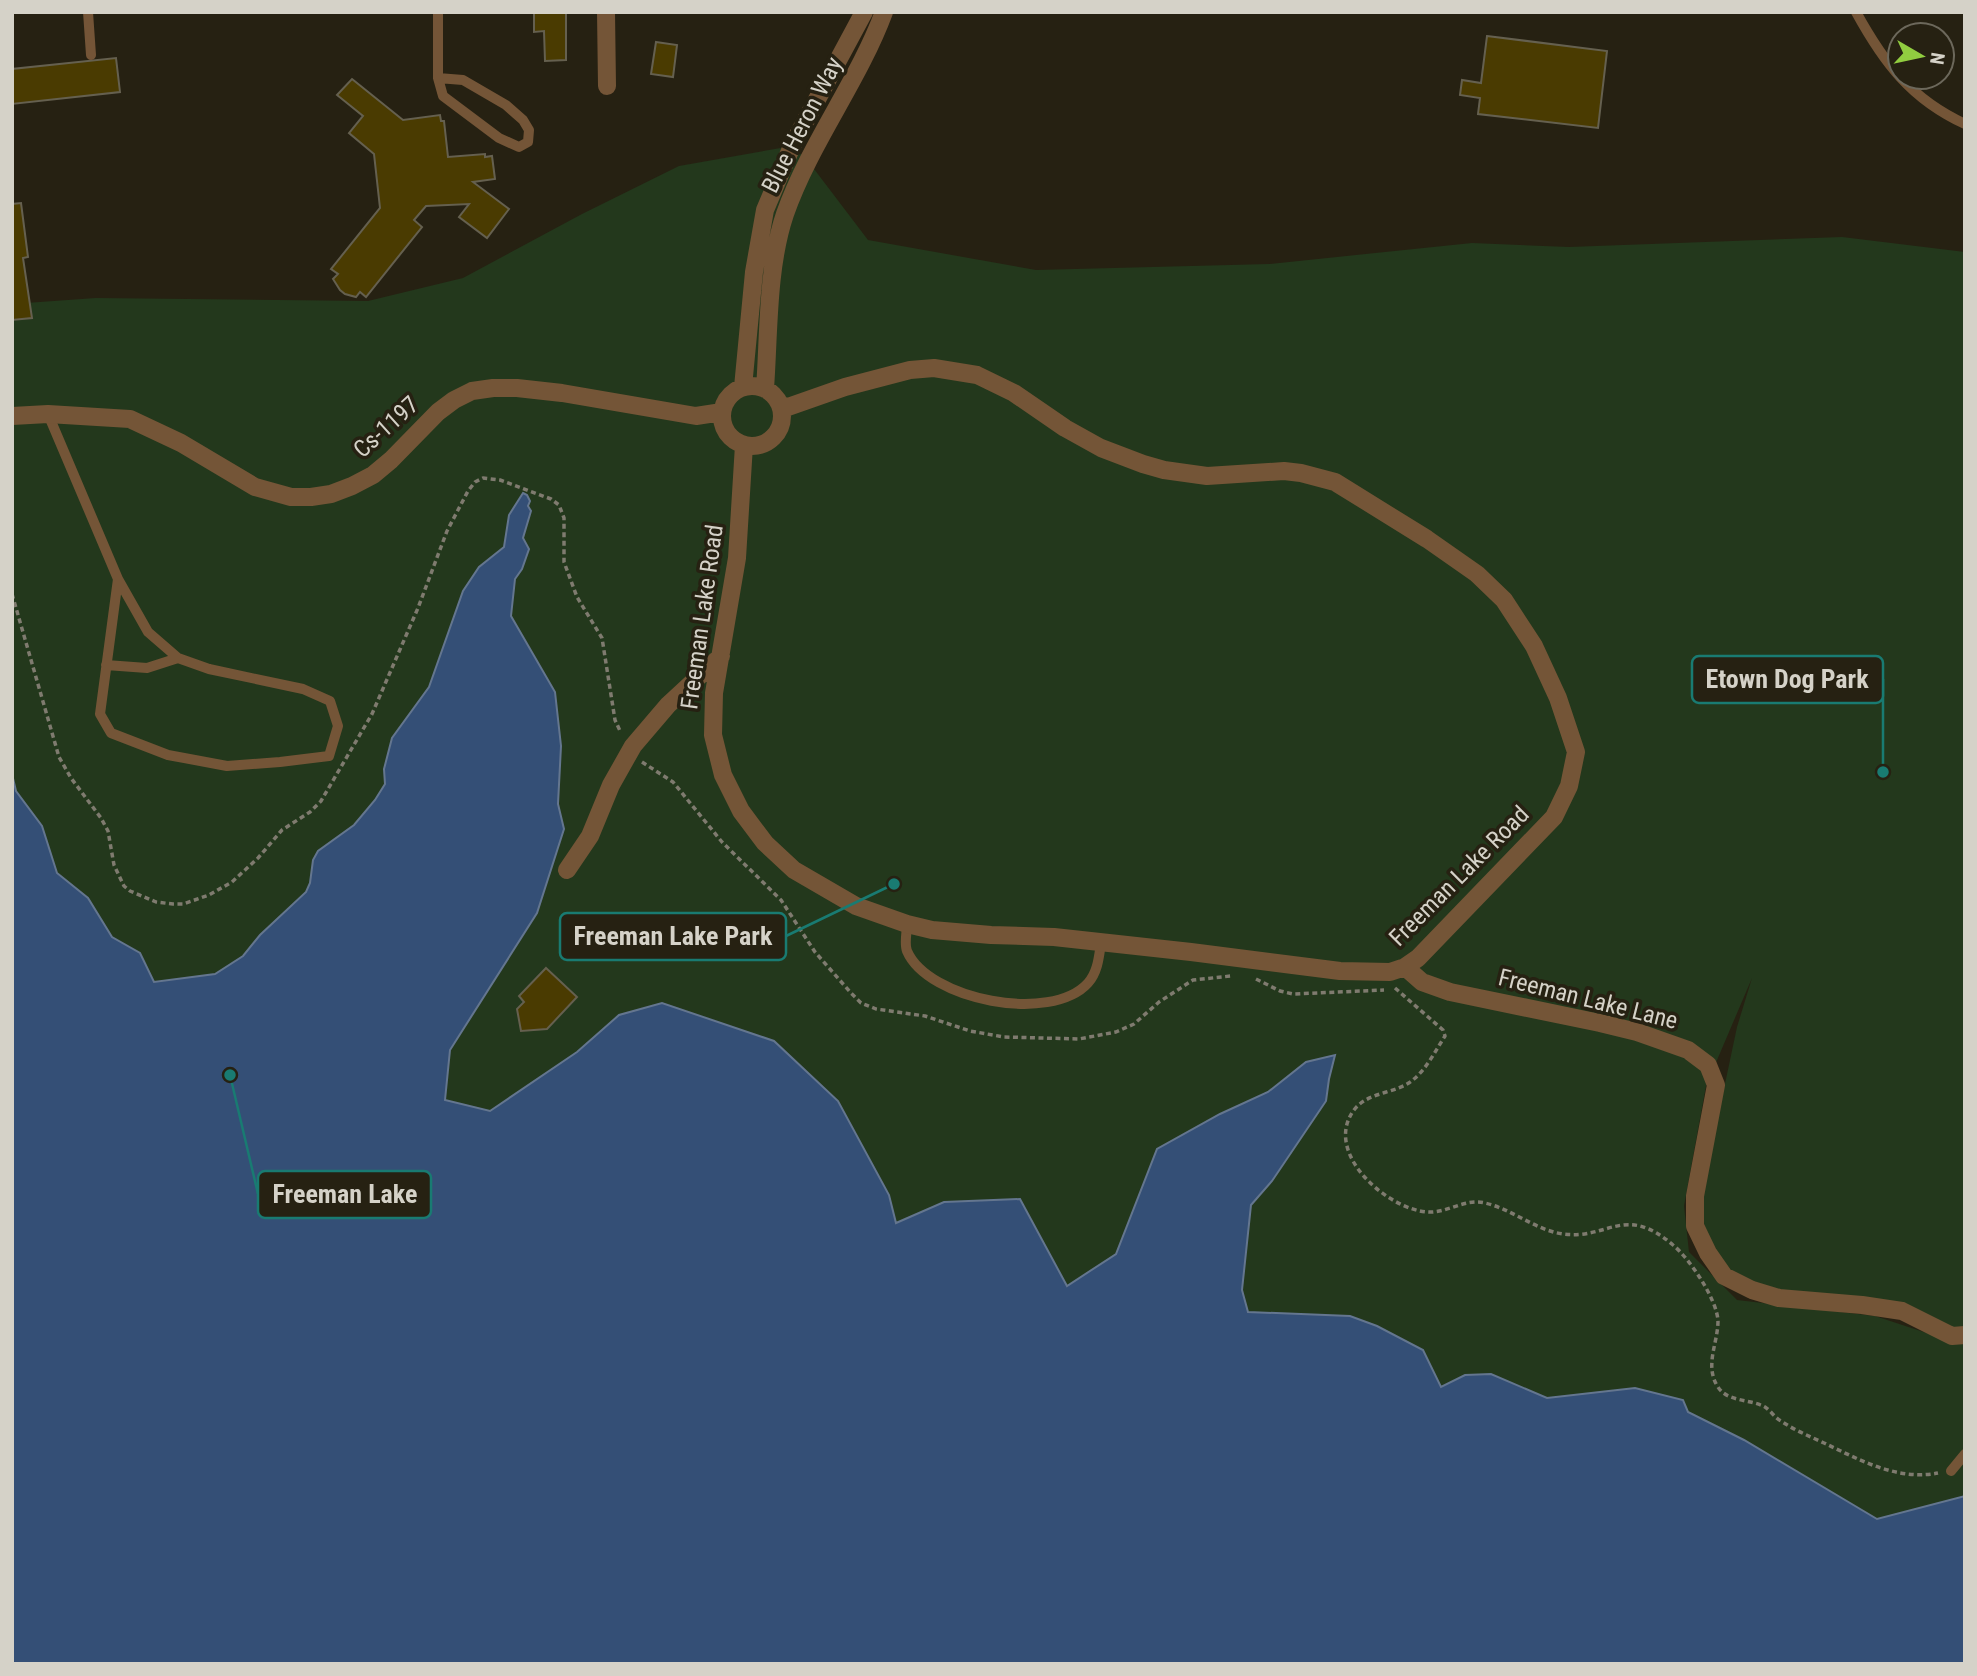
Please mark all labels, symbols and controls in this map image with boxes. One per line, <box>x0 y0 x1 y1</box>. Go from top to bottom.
north arrow <box>1886 21 1956 91</box>
text: N <box>1925 51 1950 66</box>
street label: Blue Heron Way <box>756 52 848 198</box>
street label: Cs-1197 <box>348 391 424 463</box>
street label: Freeman Lake Road <box>675 523 729 711</box>
callout: Etown Dog Park <box>1692 656 1883 703</box>
text: Etown Dog Park <box>1705 664 1869 694</box>
street label: Freeman Lake Road <box>1383 800 1535 952</box>
callout: Freeman Lake Park <box>560 913 786 960</box>
text: Freeman Lake Park <box>574 921 773 951</box>
street label: Freeman Lake Lane <box>1496 963 1680 1035</box>
callout: Freeman Lake <box>258 1171 431 1218</box>
text: Freeman Lake <box>273 1179 417 1209</box>

